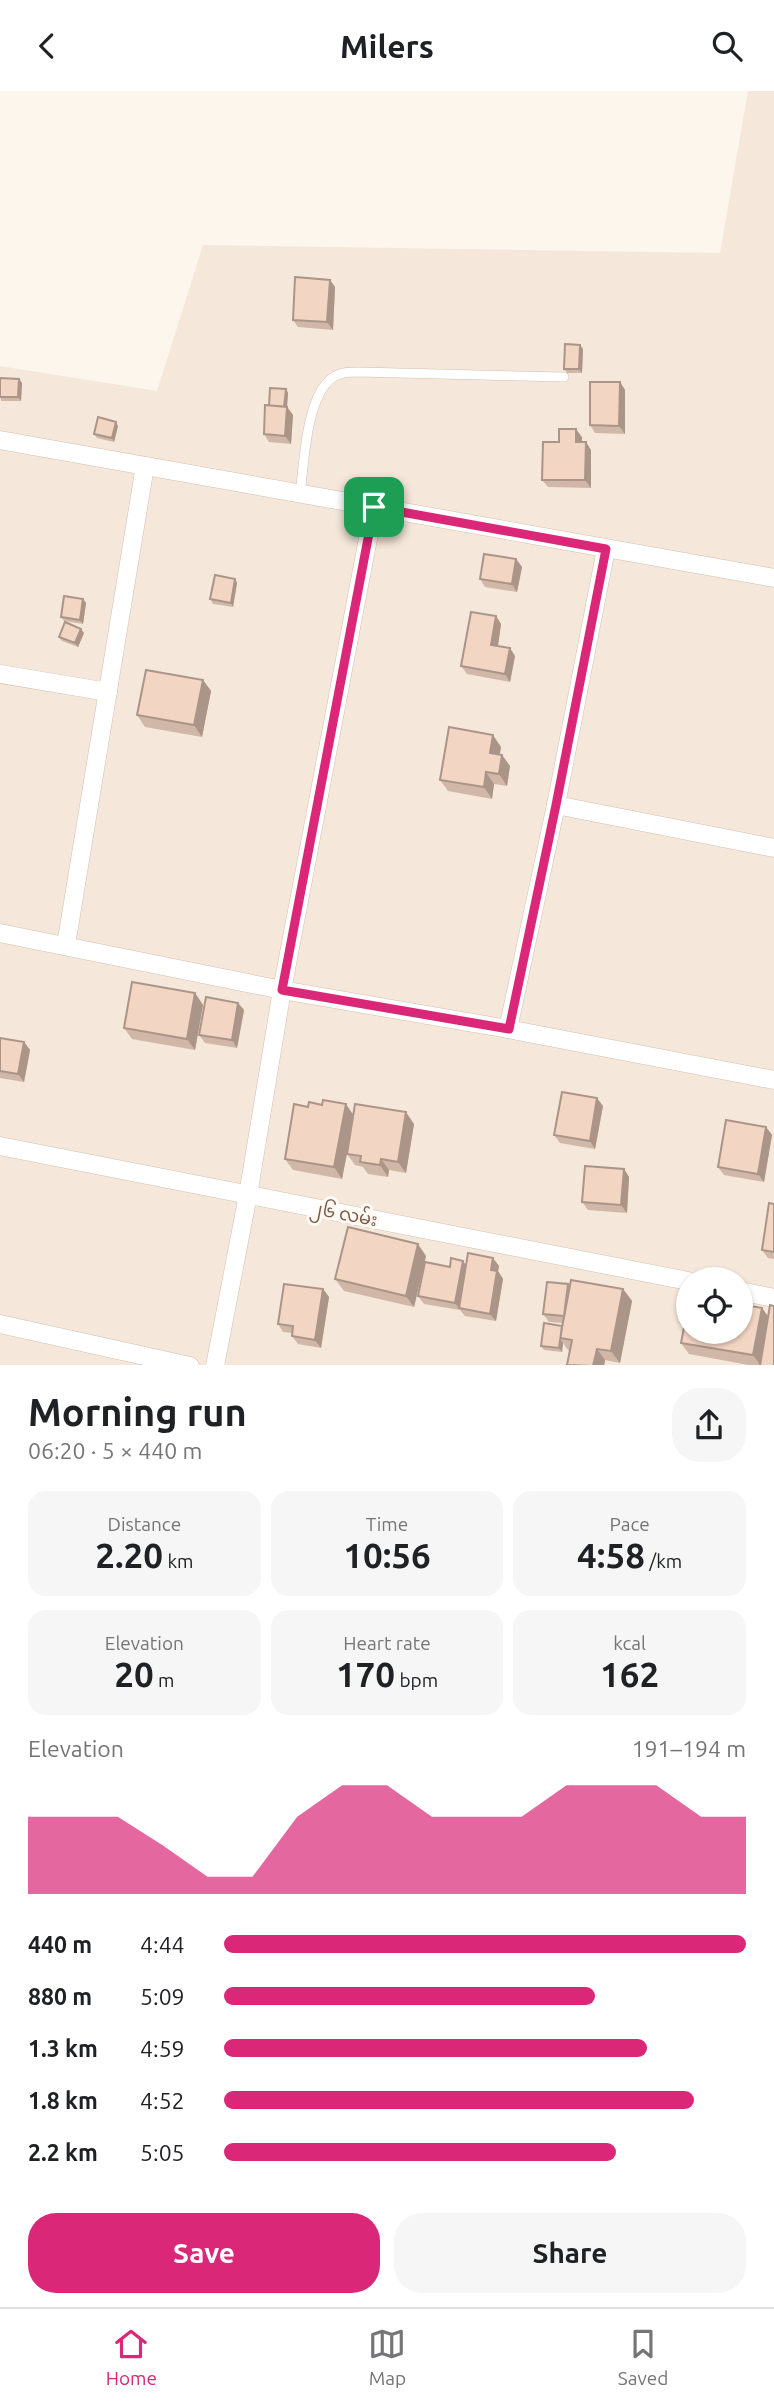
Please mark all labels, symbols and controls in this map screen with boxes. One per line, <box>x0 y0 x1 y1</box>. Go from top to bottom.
icon: back <box>28 27 66 65</box>
icon: search <box>708 27 746 65</box>
text: Milers <box>340 28 434 64</box>
pin <box>344 477 404 537</box>
icon: arrive <box>355 488 393 526</box>
street label: ၂၆ လမ်း <box>308 1195 380 1235</box>
map controls <box>676 1267 753 1344</box>
button: locate <box>676 1267 753 1344</box>
button: share <box>672 1388 746 1462</box>
text: Morning run <box>28 1391 247 1433</box>
text: 06:20 · 5 × 440 m <box>28 1438 202 1463</box>
text: Distance <box>108 1513 181 1535</box>
text: Time <box>366 1513 408 1535</box>
text: Pace <box>610 1513 650 1535</box>
text: 2.20 <box>95 1535 163 1575</box>
text: 10:56 <box>343 1535 431 1575</box>
text: 4:58 <box>577 1535 645 1575</box>
text: km <box>163 1550 193 1572</box>
text: /km <box>645 1550 682 1572</box>
text: Elevation <box>105 1632 184 1654</box>
text: Heart rate <box>343 1632 431 1654</box>
text: kcal <box>613 1632 646 1654</box>
text: 20 <box>114 1654 154 1694</box>
text: 170 <box>336 1654 395 1694</box>
text: 162 <box>600 1654 659 1694</box>
text: m <box>154 1669 174 1691</box>
text: bpm <box>395 1669 438 1691</box>
text: Elevation <box>28 1736 124 1761</box>
text: 191–194 m <box>632 1736 746 1761</box>
text: 440 m <box>28 1932 92 1957</box>
text: 4:44 <box>140 1932 185 1957</box>
text: 880 m <box>28 1984 92 2009</box>
text: 5:09 <box>140 1984 185 2009</box>
text: 1.3 km <box>28 2036 98 2061</box>
text: 4:59 <box>140 2036 185 2061</box>
text: 1.8 km <box>28 2088 98 2113</box>
text: 4:52 <box>140 2088 185 2113</box>
text: 2.2 km <box>28 2140 98 2165</box>
text: 5:05 <box>140 2140 185 2165</box>
button: Save <box>28 2213 380 2293</box>
button: Share <box>394 2213 746 2293</box>
tab: Home <box>106 2325 157 2389</box>
tab: Map <box>368 2325 406 2389</box>
tab: Saved <box>618 2325 668 2389</box>

